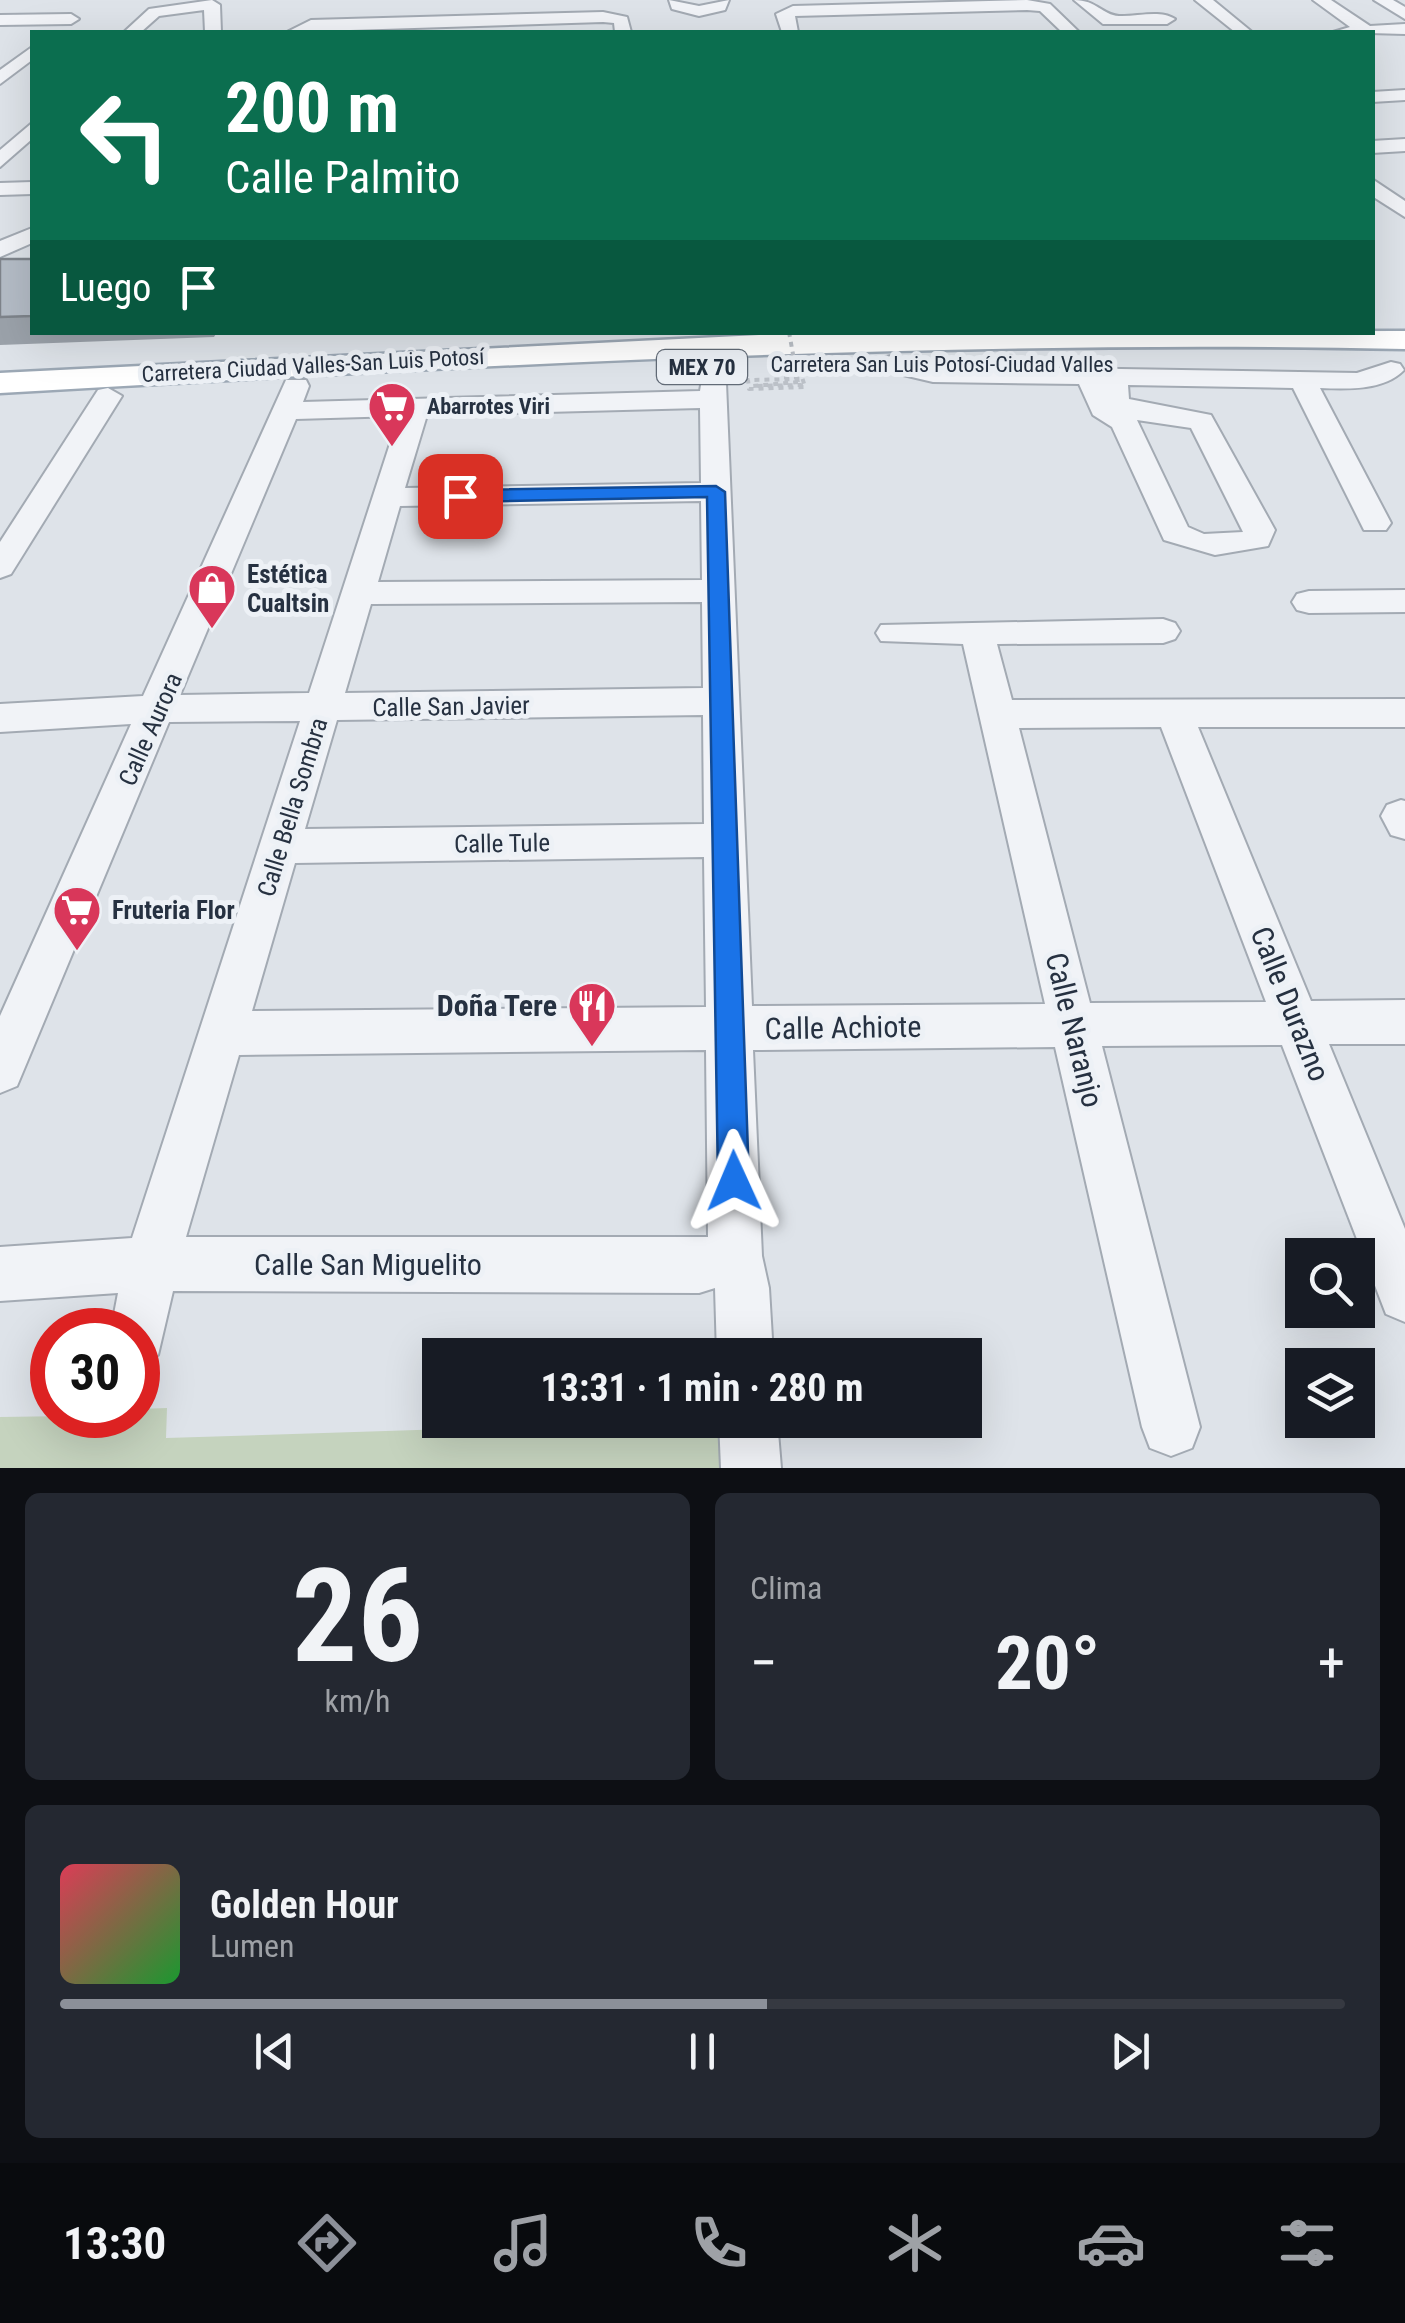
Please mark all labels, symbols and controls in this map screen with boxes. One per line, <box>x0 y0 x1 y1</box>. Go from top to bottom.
text: 200 m <box>225 67 399 149</box>
icon: left <box>60 70 190 200</box>
text: Calle Palmito <box>225 151 460 204</box>
icon: arrive <box>171 260 226 315</box>
text: Luego <box>60 266 151 310</box>
street label: Carretera Ciudad Valles-San Luis Potosí <box>141 344 486 387</box>
road number: MEX 70 <box>657 350 747 384</box>
street label: Carretera San Luis Potosí-Ciudad Valles <box>770 352 1114 377</box>
supermarket icon: Abarrotes Viri <box>366 380 418 448</box>
place label: Abarrotes Viri <box>427 394 550 419</box>
pin <box>418 454 503 539</box>
icon: arrive <box>433 469 488 524</box>
place label: Estética Cualtsin <box>247 560 329 618</box>
shop icon: Estética Cualtsin <box>186 562 238 630</box>
street label: Calle Aurora <box>113 668 188 790</box>
street label: Calle San Javier <box>372 691 530 722</box>
street label: Calle Bella Sombra <box>252 714 333 900</box>
street label: Calle Tule <box>454 828 550 859</box>
supermarket icon: Fruteria Flor <box>51 884 103 952</box>
place label: Fruteria Flor <box>112 896 235 925</box>
street label: Calle Durazno <box>1244 922 1337 1086</box>
street label: Calle Naranjo <box>1038 949 1111 1111</box>
restaurant icon: Doña Tere <box>566 980 618 1048</box>
place label: Doña Tere <box>437 988 557 1023</box>
street label: Calle Achiote <box>764 1009 922 1046</box>
position arrow <box>682 1129 786 1233</box>
map controls <box>1285 1238 1375 1438</box>
button: search <box>1285 1238 1375 1328</box>
street label: Calle San Miguelito <box>254 1247 482 1282</box>
speed limit sign: 30 <box>30 1308 160 1438</box>
button: layers <box>1285 1348 1375 1438</box>
text: 13:31 · 1 min · 280 m <box>541 1366 863 1410</box>
text: 26 <box>292 1540 423 1693</box>
text: Clima <box>750 1569 822 1607</box>
text: 20° <box>995 1619 1100 1707</box>
text: − <box>750 1631 778 1695</box>
text: + <box>1318 1631 1345 1695</box>
text: km/h <box>325 1682 390 1720</box>
text: Golden Hour <box>210 1883 399 1927</box>
text: Lumen <box>210 1927 295 1965</box>
icon: previous <box>247 2024 302 2079</box>
icon: pause <box>675 2024 730 2079</box>
icon: next <box>1103 2024 1158 2079</box>
icon: directions <box>292 2208 362 2278</box>
icon: music <box>488 2208 558 2278</box>
icon: phone <box>684 2208 754 2278</box>
icon: climate <box>880 2208 950 2278</box>
icon: car <box>1076 2208 1146 2278</box>
icon: filters <box>1272 2208 1342 2278</box>
text: 13:30 <box>63 2217 166 2270</box>

